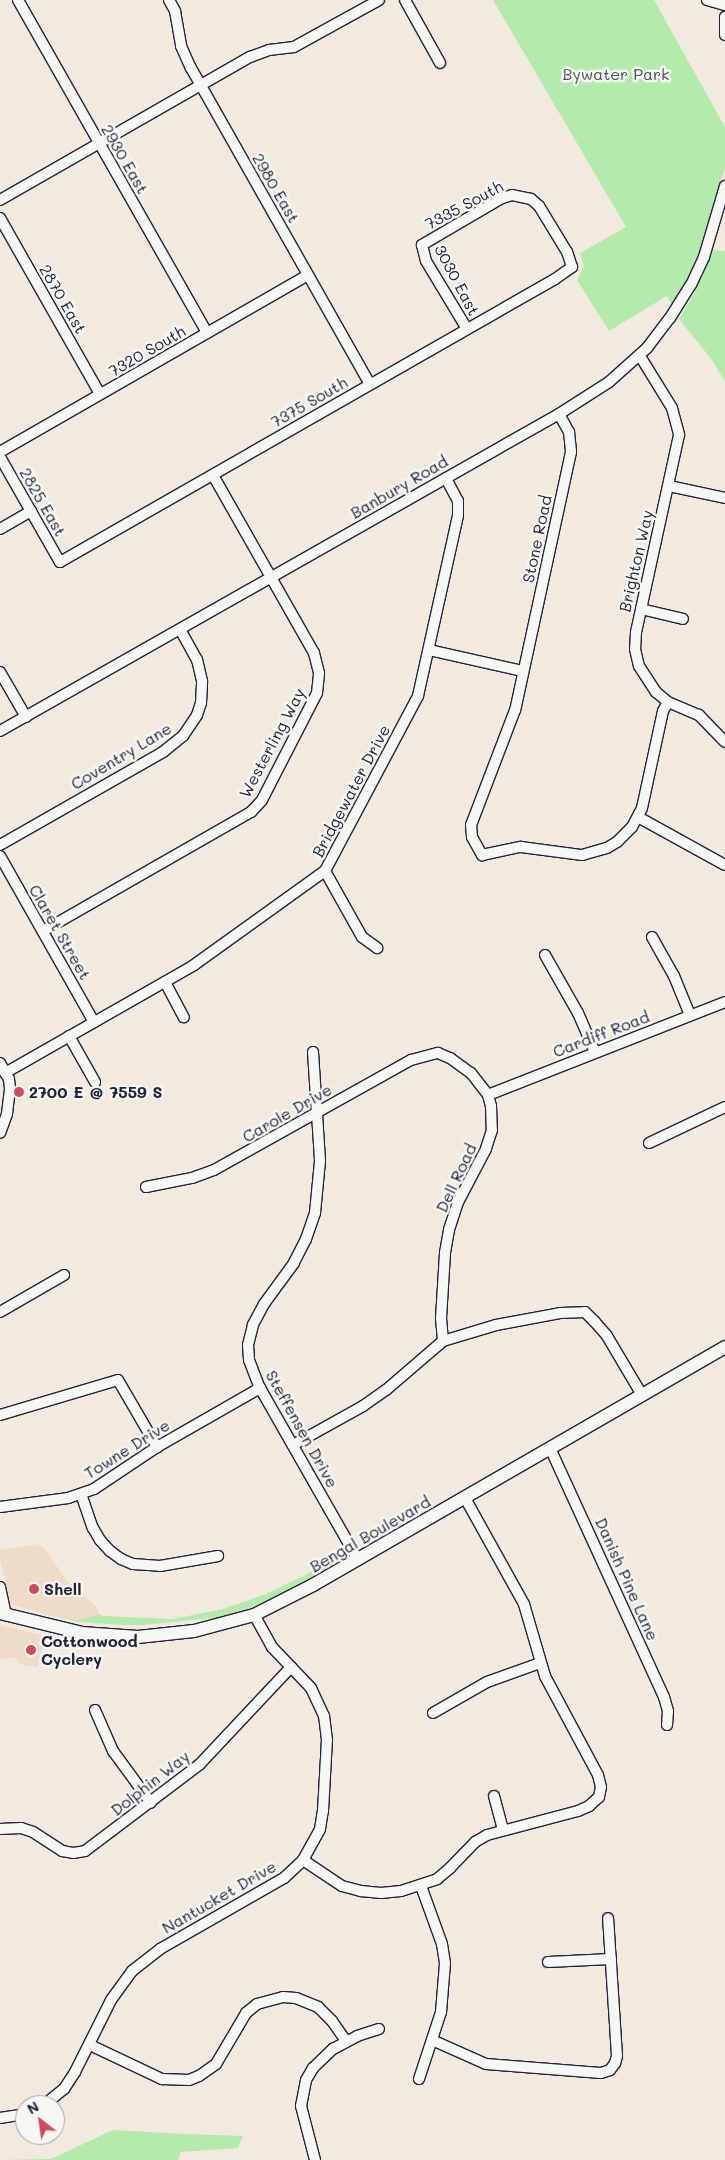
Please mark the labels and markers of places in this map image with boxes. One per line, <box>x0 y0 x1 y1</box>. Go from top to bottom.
place label: 2700 E @ 7559 S <box>29 1082 162 1102</box>
marker: 2700 E @ 7559 S <box>13 1086 25 1098</box>
place label: Shell <box>44 1579 81 1599</box>
marker: Shell <box>28 1583 40 1595</box>
place label: Cottonwood Cyclery <box>41 1631 138 1669</box>
marker: Cottonwood Cyclery <box>25 1644 37 1656</box>

